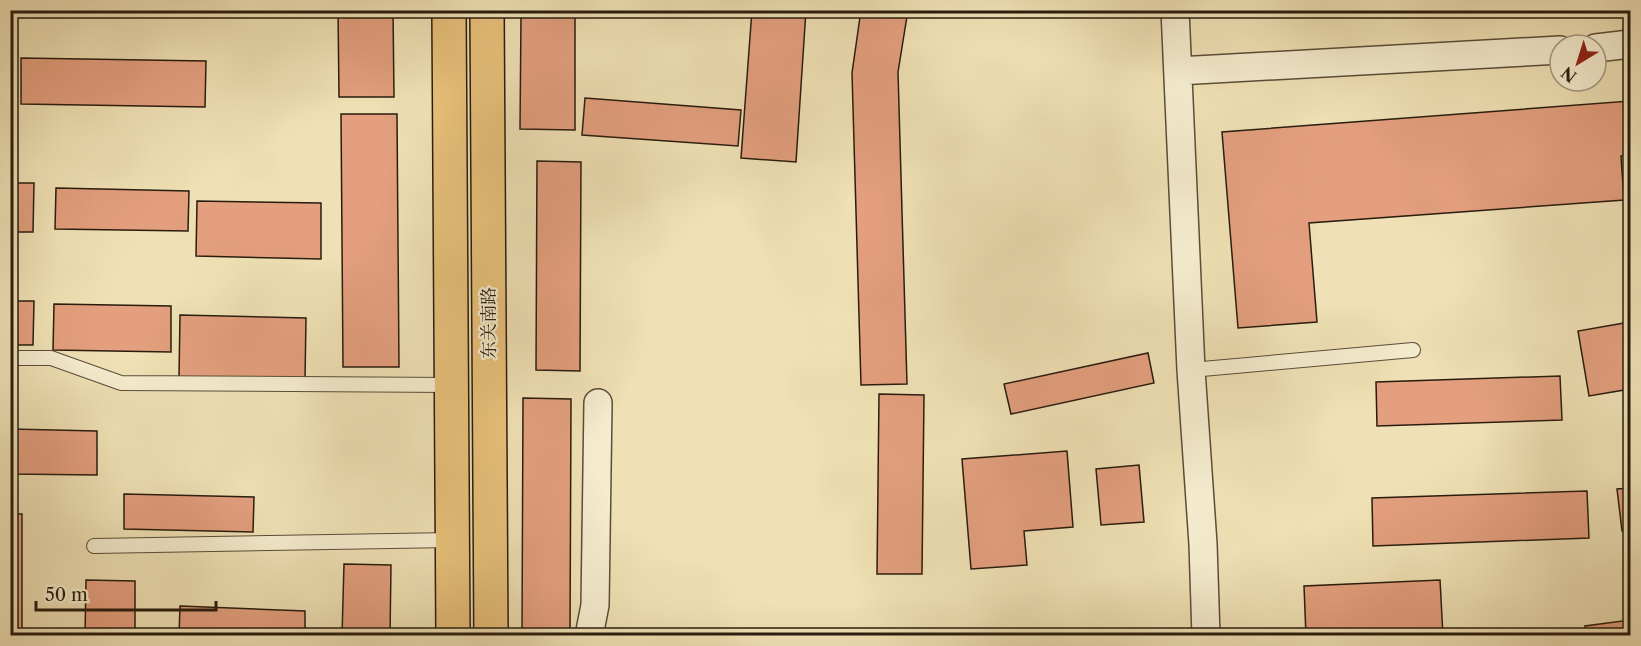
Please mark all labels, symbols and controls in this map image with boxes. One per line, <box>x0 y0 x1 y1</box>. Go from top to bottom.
north arrow <box>1548 33 1608 93</box>
text: N <box>1557 63 1580 87</box>
street label: 东关南路 <box>478 287 500 359</box>
scale bar <box>36 574 216 612</box>
text: 50 m <box>45 584 88 606</box>

